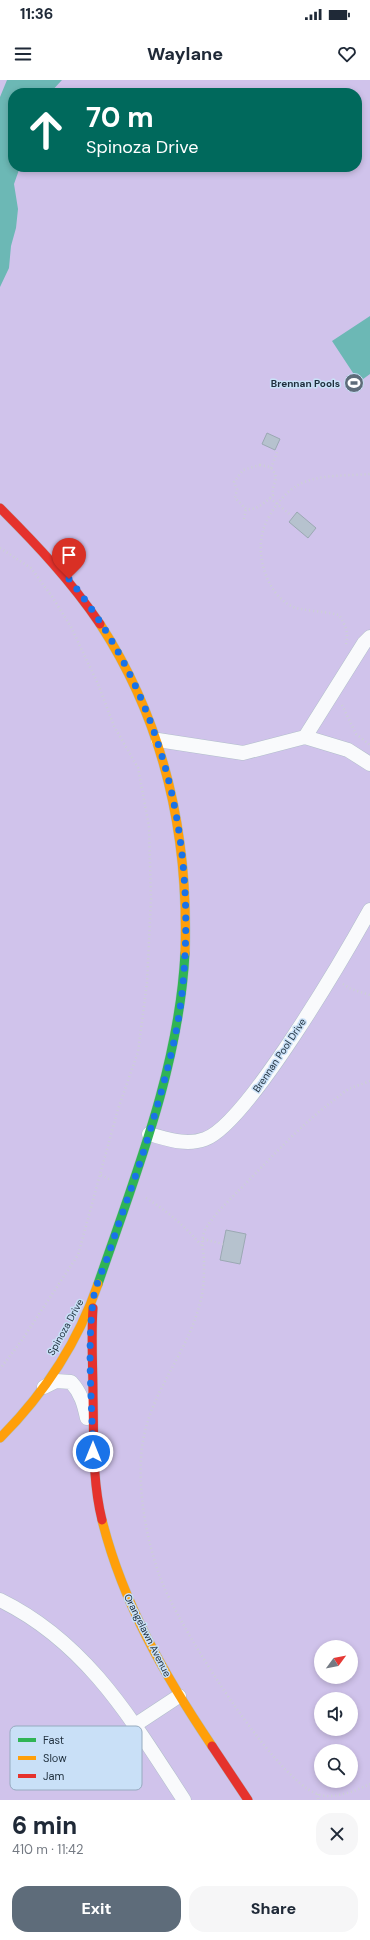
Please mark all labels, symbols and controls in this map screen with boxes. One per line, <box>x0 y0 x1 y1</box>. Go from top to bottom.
text: 11:36 <box>20 4 53 24</box>
text: Waylane <box>147 42 223 66</box>
icon: menu <box>12 43 34 65</box>
icon: heart <box>336 43 358 65</box>
text: 70 m <box>86 99 154 136</box>
icon: ahead <box>20 104 72 156</box>
text: Spinoza Drive <box>86 135 198 159</box>
sports icon: Brennan Pools <box>343 372 365 394</box>
place label: Brennan Pools <box>271 377 340 390</box>
pin <box>52 538 86 579</box>
icon: arrive <box>58 544 80 566</box>
street label: Brennan Pool Drive <box>250 1016 309 1095</box>
street label: Spinoza Drive <box>45 1296 86 1358</box>
position arrow <box>72 1431 114 1473</box>
street label: Orangelawn Avenue <box>121 1592 174 1679</box>
north arrow <box>314 1640 358 1684</box>
map controls <box>314 1640 358 1788</box>
button: sound <box>314 1692 358 1736</box>
legend <box>10 1726 142 1790</box>
text: Fast <box>43 1733 64 1747</box>
button: search <box>314 1744 358 1788</box>
text: Slow <box>43 1751 67 1765</box>
text: Jam <box>43 1769 64 1783</box>
text: 6 min <box>12 1810 77 1841</box>
button: close <box>316 1813 358 1855</box>
text: 410 m · 11:42 <box>12 1841 84 1858</box>
button: Exit <box>12 1886 181 1932</box>
button: Share <box>189 1886 358 1932</box>

